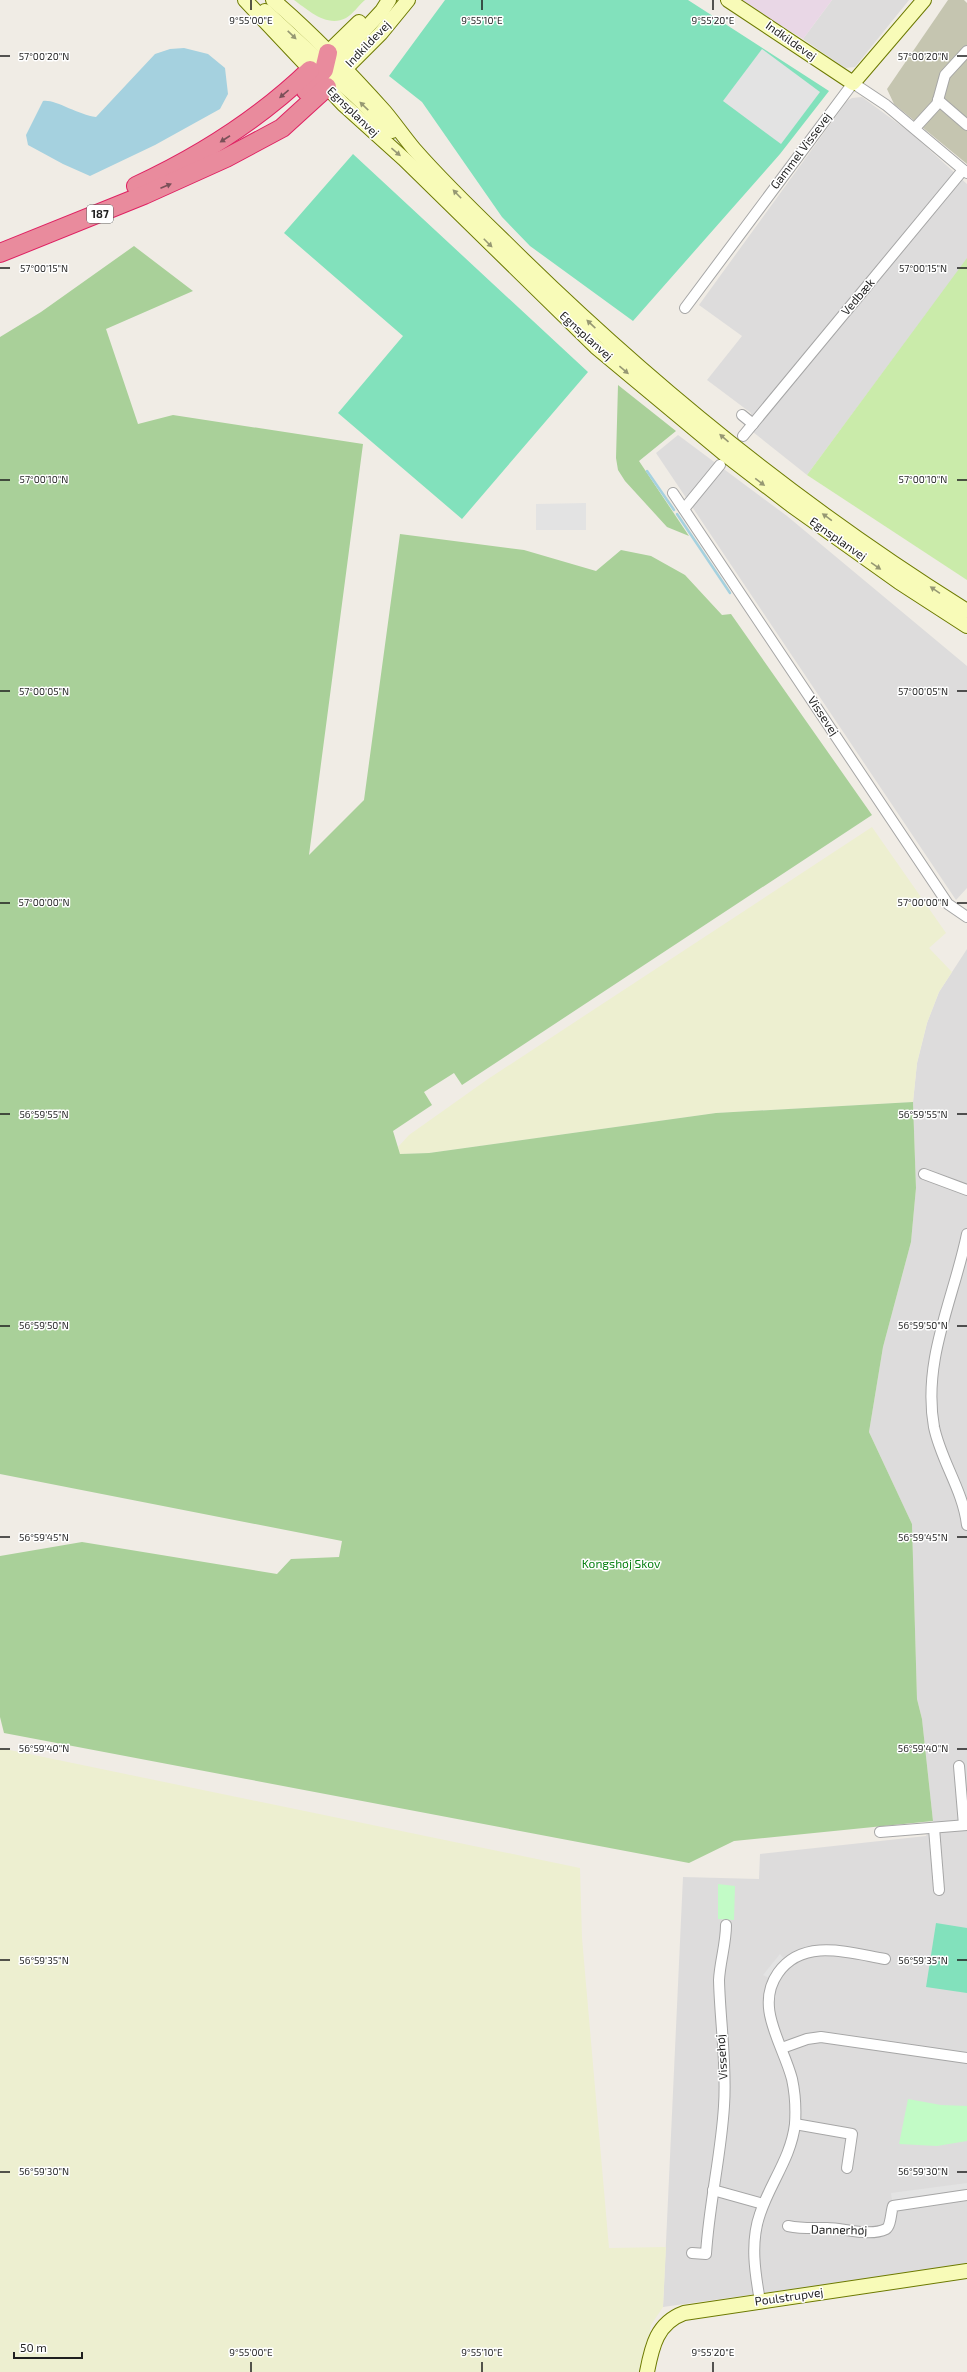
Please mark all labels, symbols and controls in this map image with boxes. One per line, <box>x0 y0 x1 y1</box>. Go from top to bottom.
text: 9°55'00"E <box>229 14 273 26</box>
text: 9°55'10"E <box>461 14 503 26</box>
text: 9°55'20"E <box>692 14 735 26</box>
street label: Indkildevej <box>342 17 393 70</box>
street label: Indkildevej <box>763 18 820 64</box>
one-way arrow <box>287 30 297 40</box>
text: 57°00'20"N <box>19 50 69 62</box>
text: 57°00'20"N <box>898 50 948 62</box>
street label: Egnsplanvej <box>324 83 382 140</box>
one-way arrow <box>279 89 290 98</box>
one-way arrow <box>359 101 369 110</box>
street label: Gammel Vissevej <box>767 109 834 192</box>
one-way arrow <box>219 135 231 142</box>
one-way arrow <box>390 147 401 156</box>
one-way arrow <box>160 183 171 189</box>
one-way arrow <box>453 189 462 199</box>
road number: 187 <box>87 205 113 223</box>
one-way arrow <box>483 238 493 248</box>
text: 57°00'15"N <box>20 262 68 274</box>
text: 57°00'15"N <box>899 262 947 274</box>
street label: Vedbæk <box>838 275 877 318</box>
street label: Egnsplanvej <box>557 308 616 363</box>
one-way arrow <box>586 319 596 328</box>
one-way arrow <box>619 366 630 374</box>
one-way arrow <box>719 433 729 442</box>
text: 57°00'10"N <box>20 473 68 485</box>
text: 57°00'10"N <box>899 473 947 485</box>
one-way arrow <box>755 477 765 485</box>
street label: Egnsplanvej <box>807 513 870 564</box>
one-way arrow <box>822 513 832 521</box>
one-way arrow <box>871 562 882 570</box>
one-way arrow <box>929 586 940 594</box>
text: 57°00'05"N <box>19 685 69 697</box>
text: 57°00'05"N <box>898 685 948 697</box>
street label: Vissevej <box>805 693 842 738</box>
text: 57°00'00"N <box>19 896 69 908</box>
text: 57°00'00"N <box>898 896 948 908</box>
text: 56°59'55"N <box>19 1108 69 1120</box>
text: 56°59'55"N <box>898 1108 948 1120</box>
text: 56°59'50"N <box>19 1319 69 1331</box>
text: 56°59'50"N <box>898 1319 948 1331</box>
text: 56°59'45"N <box>19 1531 69 1543</box>
text: 56°59'45"N <box>898 1531 948 1543</box>
park label: Kongshøj Skov <box>582 1556 661 1571</box>
text: 56°59'40"N <box>19 1742 69 1754</box>
text: 56°59'40"N <box>898 1742 948 1754</box>
text: 56°59'35"N <box>19 1954 69 1966</box>
text: 56°59'35"N <box>898 1954 948 1966</box>
street label: Vissehøj <box>712 2034 731 2080</box>
text: 56°59'30"N <box>19 2165 69 2177</box>
text: 56°59'30"N <box>898 2165 948 2177</box>
street label: Dannerhøj <box>811 2222 867 2237</box>
street label: Poulstrupvej <box>754 2284 824 2309</box>
scale bar <box>14 2334 82 2360</box>
text: 50 m <box>20 2340 47 2354</box>
text: 9°55'00"E <box>229 2346 273 2358</box>
text: 9°55'10"E <box>461 2346 503 2358</box>
text: 9°55'20"E <box>692 2346 735 2358</box>

